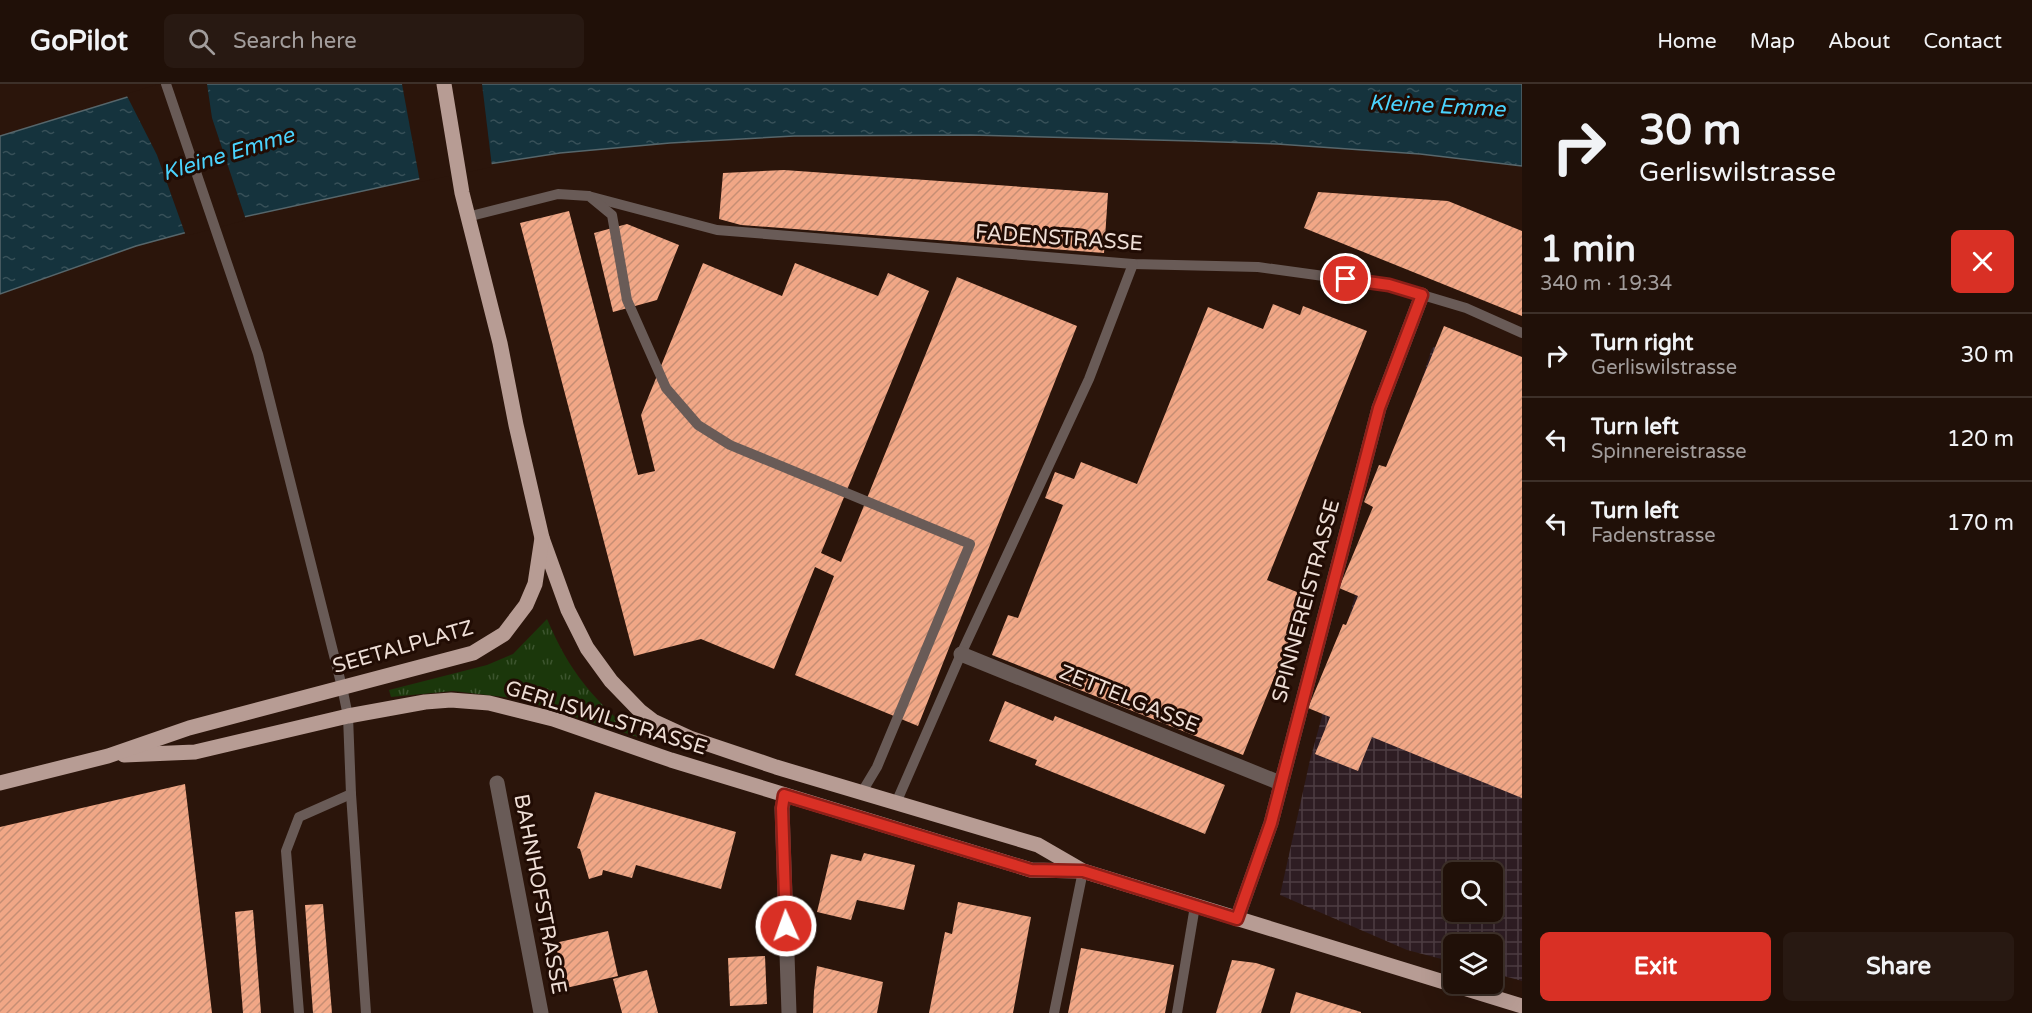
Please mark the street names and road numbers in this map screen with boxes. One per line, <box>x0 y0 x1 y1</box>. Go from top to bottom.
street label: FADENSTRASSE <box>974 220 1144 256</box>
street label: SPINNEREISTRASSE <box>1267 497 1345 705</box>
street label: SEETALPLATZ <box>330 615 476 679</box>
street label: ZETTELGASSE <box>1055 660 1203 738</box>
street label: GERLISWILSTRASSE <box>502 675 710 761</box>
street label: BAHNHOFSTRASSE <box>508 792 572 996</box>

